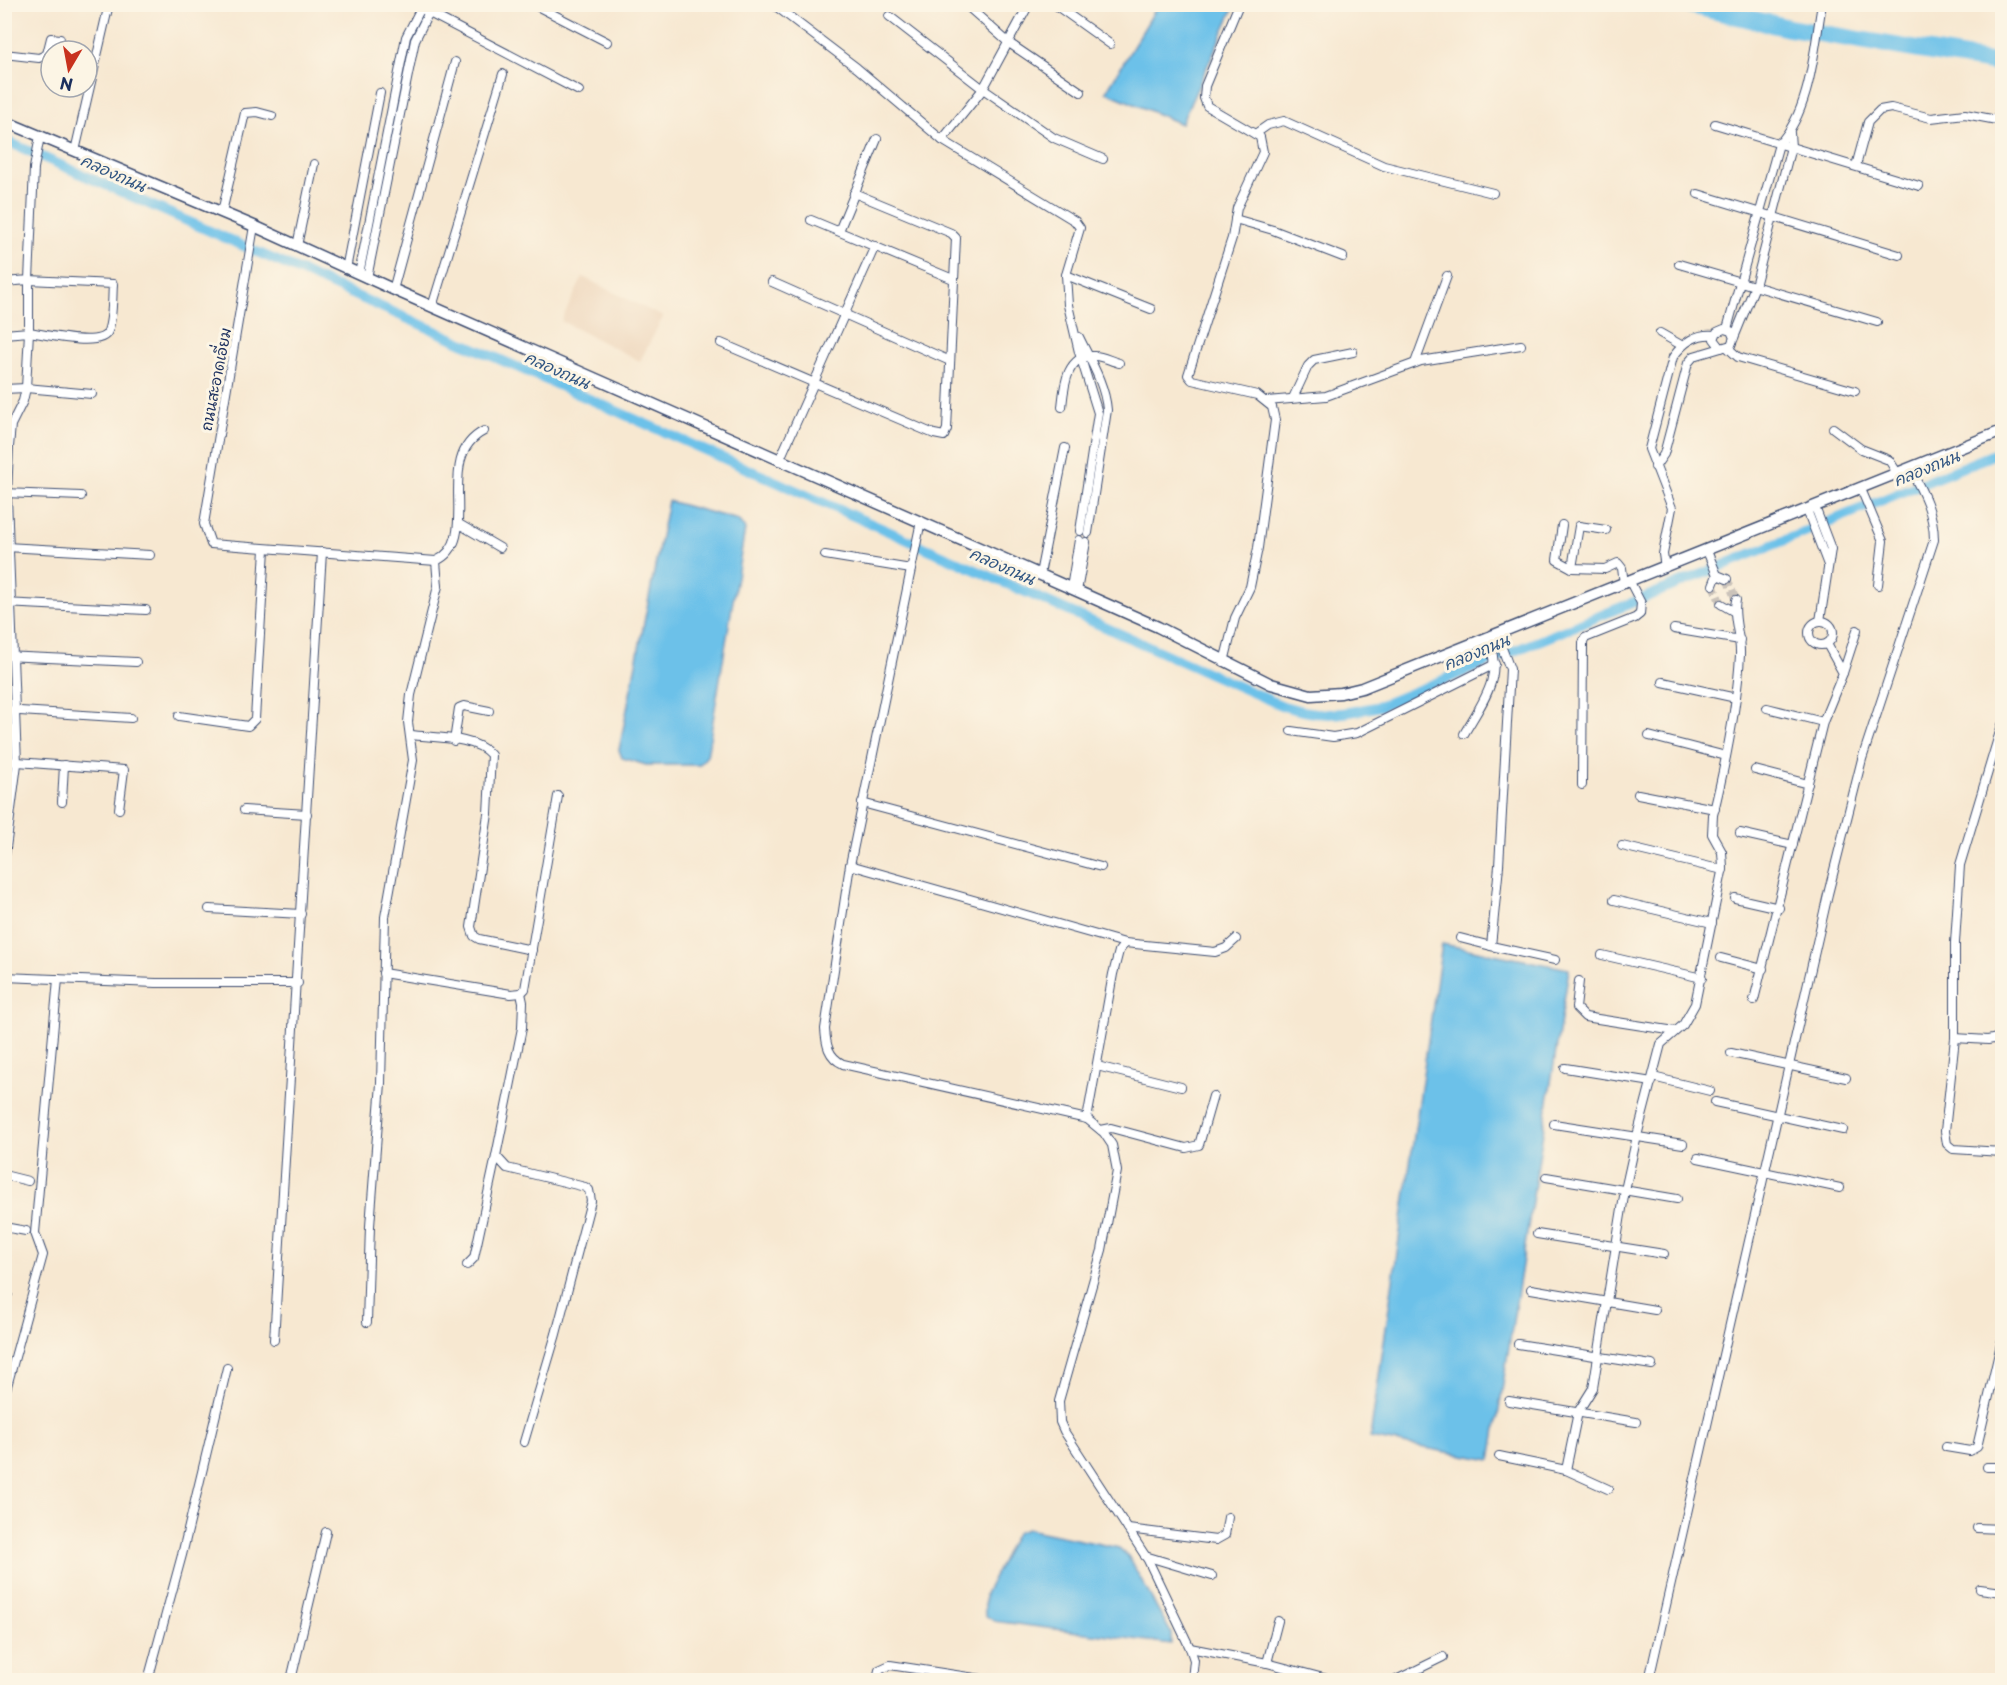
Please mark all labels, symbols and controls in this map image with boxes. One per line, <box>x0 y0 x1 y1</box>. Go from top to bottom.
north arrow <box>39 39 99 99</box>
text: N <box>58 72 75 98</box>
water label: คลองถนน <box>78 147 152 198</box>
street label: ถนนสะอาดเอี่ยม <box>193 325 236 433</box>
water label: คลองถนน <box>522 344 596 395</box>
water label: คลองถนน <box>1889 442 1964 491</box>
water label: คลองถนน <box>967 540 1041 591</box>
water label: คลองถนน <box>1439 626 1514 675</box>

